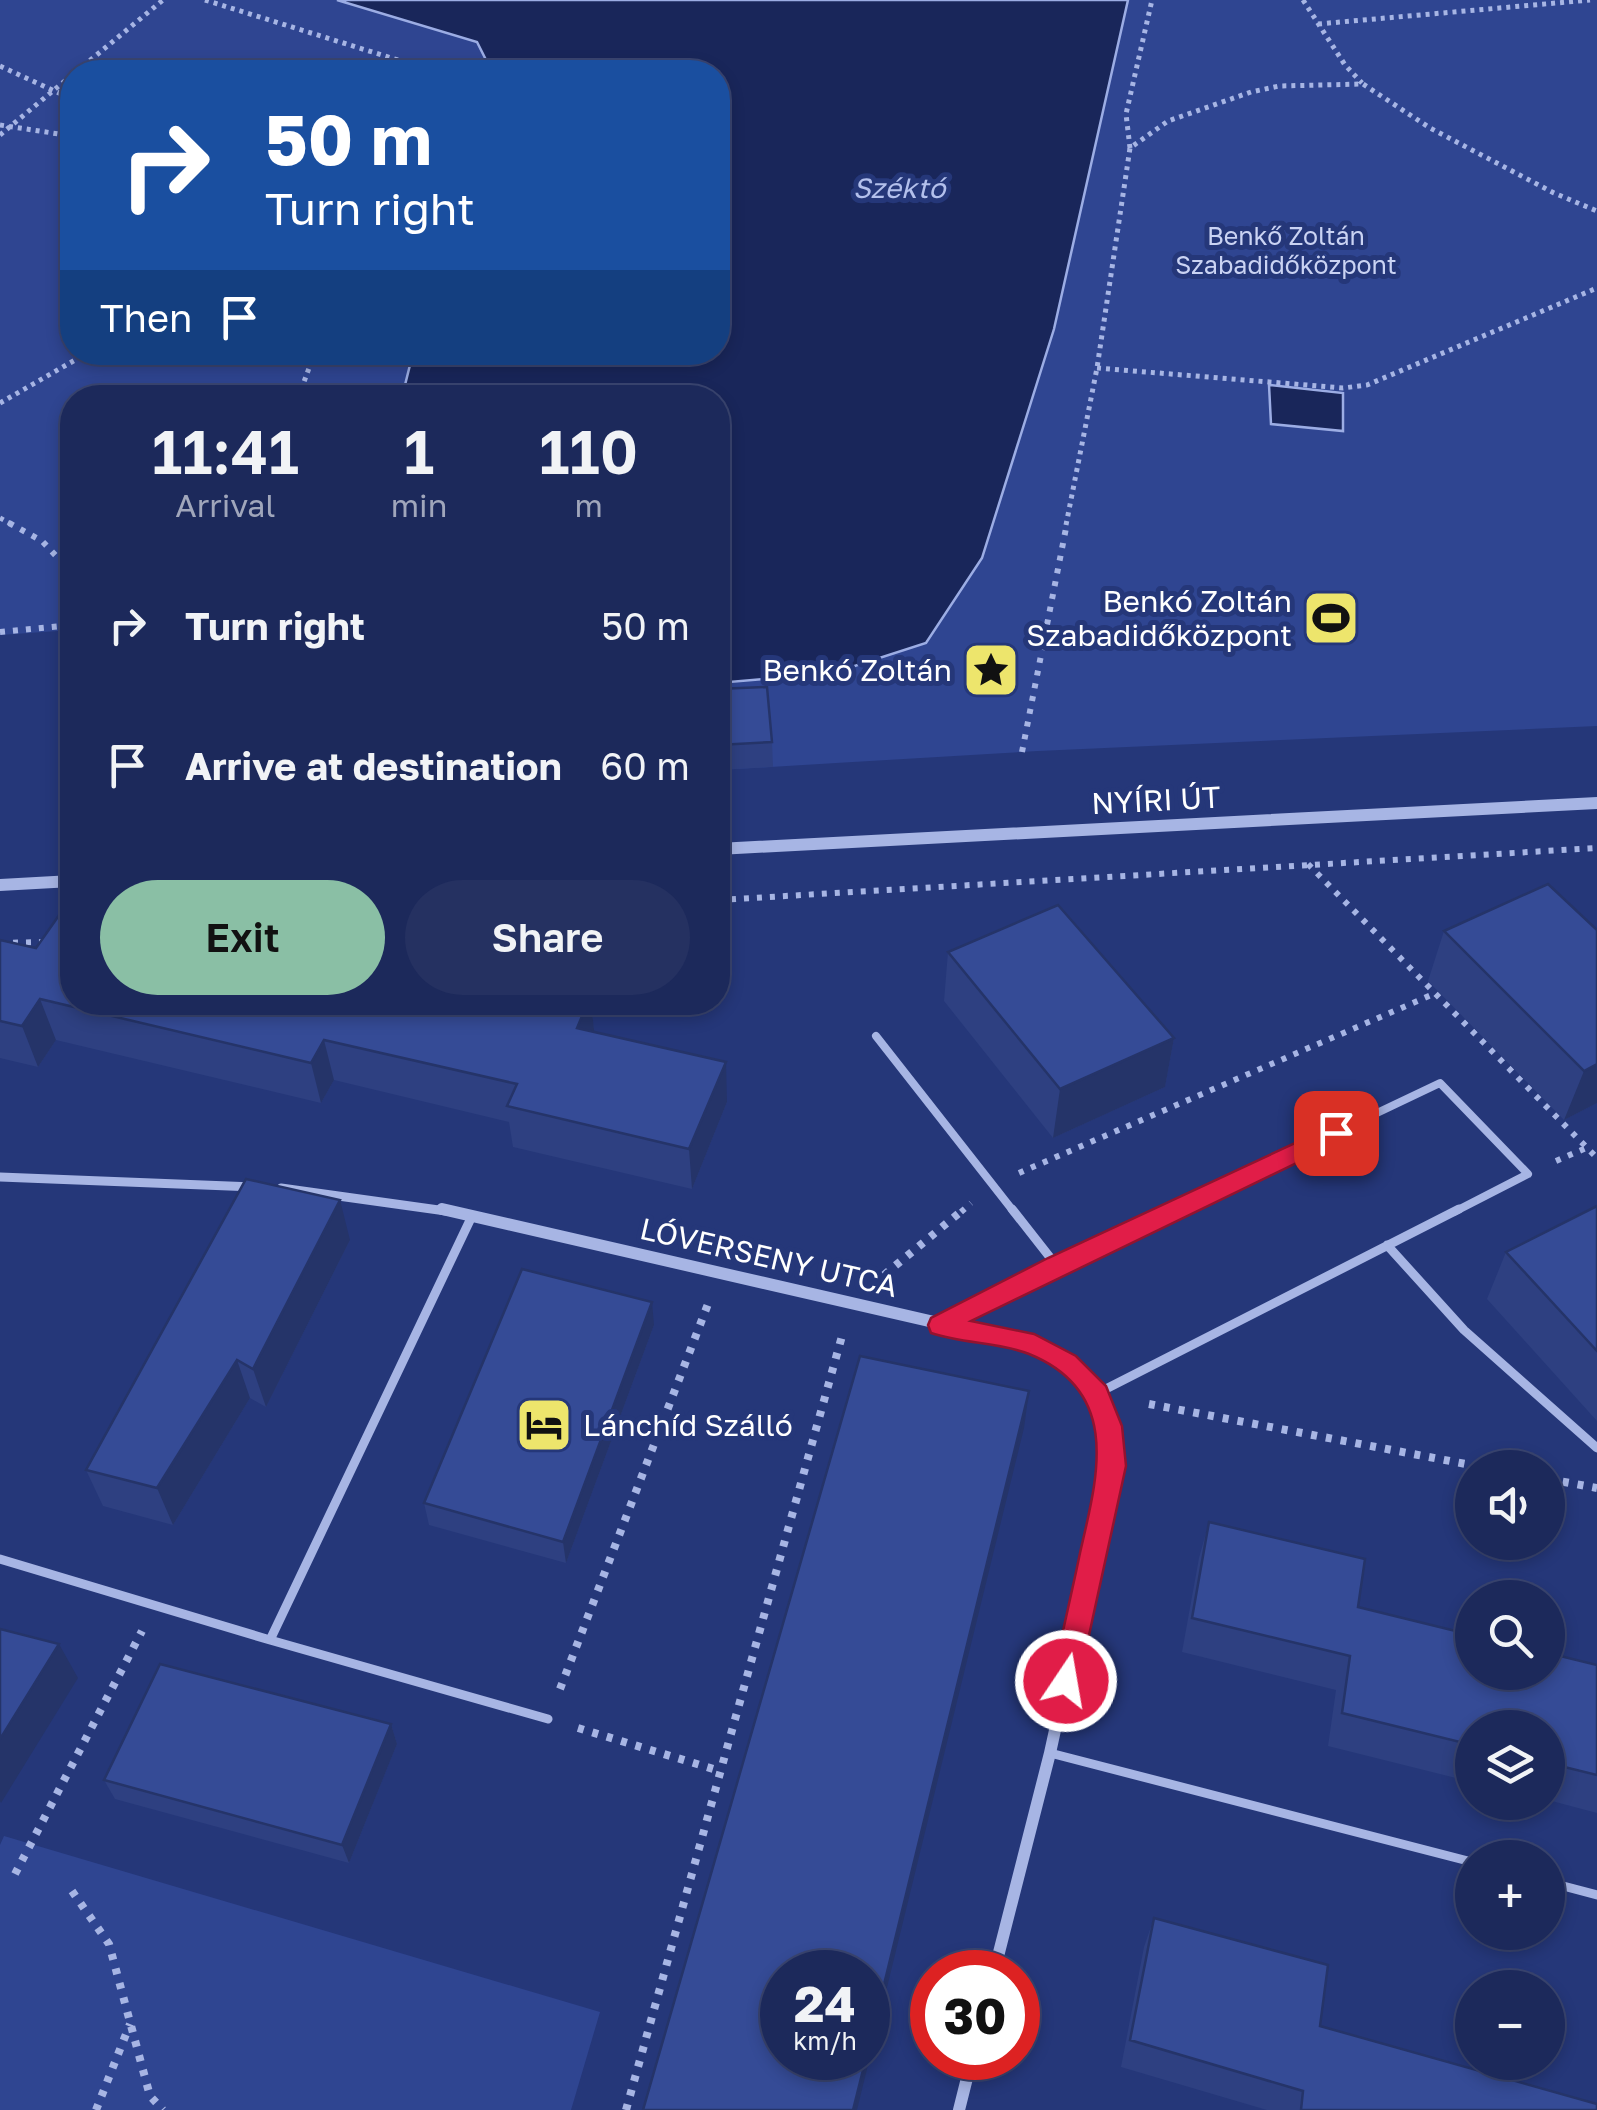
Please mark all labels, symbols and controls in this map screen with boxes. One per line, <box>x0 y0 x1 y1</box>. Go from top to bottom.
text: 50 m <box>265 96 432 180</box>
icon: right <box>100 100 230 230</box>
water label: Széktó <box>853 171 947 204</box>
text: Turn right <box>265 181 475 235</box>
park label: Benkő Zoltán Szabadidőközpont <box>1175 220 1397 280</box>
icon: arrive <box>212 290 267 345</box>
text: Then <box>100 295 192 340</box>
text: 11:41 <box>152 415 299 487</box>
text: 1 <box>404 415 434 487</box>
text: 110 <box>539 415 638 487</box>
text: Arrival <box>175 486 276 524</box>
text: min <box>391 486 447 524</box>
text: m <box>575 486 603 524</box>
place label: Benkó Zoltán Szabadidőközpont <box>1026 583 1292 653</box>
sports icon: Benkó Zoltán Szabadidőközpont <box>1301 588 1361 648</box>
icon: right <box>100 598 155 653</box>
text: Turn right <box>185 603 365 648</box>
text: 50 m <box>601 603 690 648</box>
place icon: Benkó Zoltán <box>961 640 1021 700</box>
place label: Benkó Zoltán <box>762 652 952 688</box>
icon: arrive <box>100 738 155 793</box>
text: Arrive at destination <box>185 743 562 788</box>
text: 60 m <box>600 743 690 788</box>
street label: NYÍRI ÚT <box>1091 779 1221 821</box>
button: Exit <box>100 880 385 995</box>
button: Share <box>405 880 690 995</box>
pin <box>1294 1091 1379 1176</box>
icon: arrive <box>1309 1106 1364 1161</box>
street label: LÓVERSENY UTCA <box>637 1210 901 1304</box>
hotel icon: Lánchíd Szálló <box>514 1395 574 1455</box>
place label: Lánchíd Szálló <box>583 1407 793 1443</box>
map controls <box>1455 1450 1565 2080</box>
button: sound <box>1455 1450 1565 1560</box>
button: search <box>1455 1580 1565 1690</box>
position arrow <box>1014 1629 1118 1733</box>
button: layers <box>1455 1710 1565 1820</box>
button: + <box>1455 1840 1565 1950</box>
speed limit sign: 30 <box>910 1950 1040 2080</box>
button: − <box>1455 1970 1565 2080</box>
text: 24 <box>794 1973 856 2033</box>
text: km/h <box>793 2025 857 2056</box>

